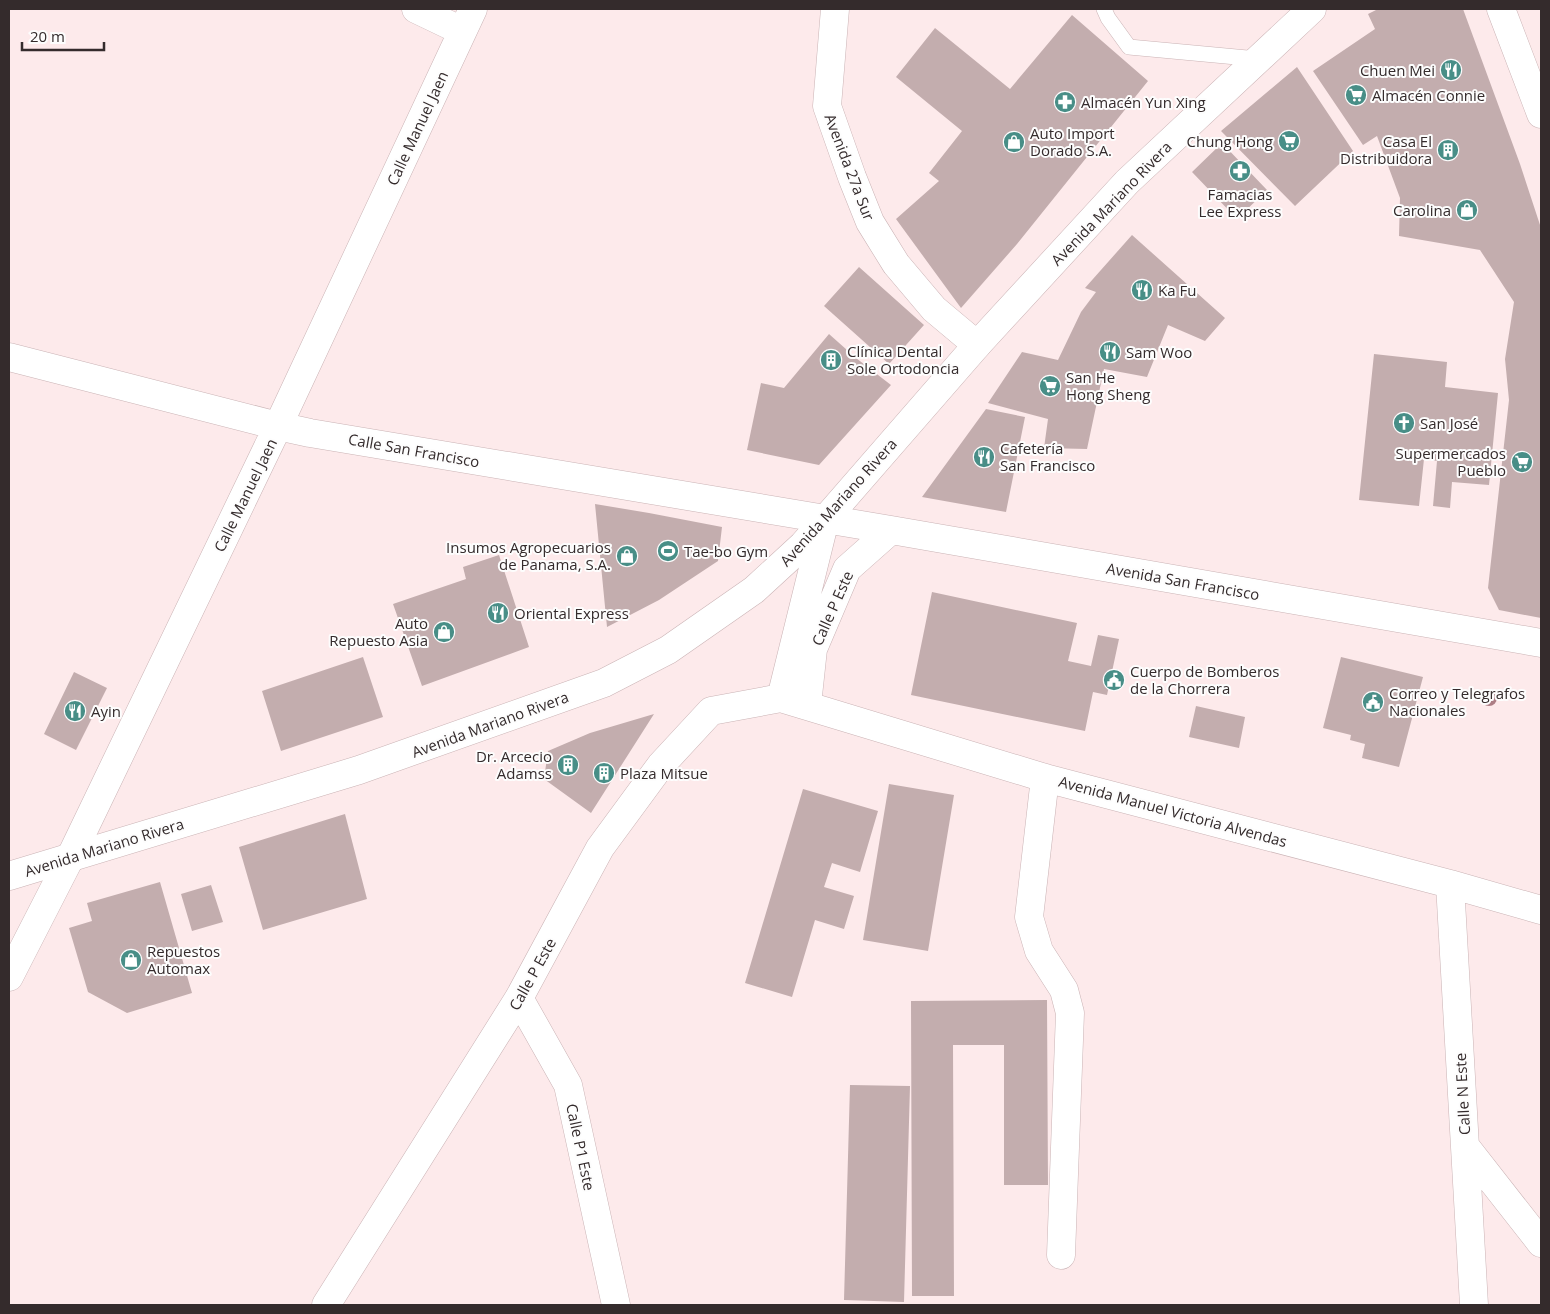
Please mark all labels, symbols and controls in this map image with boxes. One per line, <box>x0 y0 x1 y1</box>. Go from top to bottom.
scale bar <box>22 20 105 52</box>
text: 20 m <box>30 26 65 46</box>
restaurant icon: Chuen Mei <box>1439 58 1463 82</box>
place label: Chuen Mei <box>1360 60 1435 80</box>
street label: Calle Manuel Jaen <box>382 68 452 188</box>
supermarket icon: Almacén Connie <box>1344 83 1368 107</box>
place label: Almacén Connie <box>1372 85 1485 105</box>
pharmacy icon: Almacén Yun Xing <box>1053 90 1077 114</box>
place label: Almacén Yun Xing <box>1081 92 1206 112</box>
street label: Avenida 27a Sur <box>820 111 880 223</box>
place label: Auto Import Dorado S.A. <box>1030 123 1115 160</box>
supermarket icon: Chung Hong <box>1277 129 1301 153</box>
shop icon: Auto Import Dorado S.A. <box>1002 130 1026 154</box>
place label: Chung Hong <box>1186 131 1273 151</box>
place label: Casa El Distribuidora <box>1340 131 1432 168</box>
street label: Avenida Mariano Rivera <box>1046 137 1176 269</box>
building icon: Casa El Distribuidora <box>1436 138 1460 162</box>
pharmacy icon: Famacias Lee Express <box>1228 159 1252 183</box>
place label: Famacias Lee Express <box>1199 184 1281 221</box>
shop icon: Carolina <box>1455 198 1479 222</box>
place label: Carolina <box>1393 200 1451 220</box>
restaurant icon: Ka Fu <box>1130 278 1154 302</box>
place label: Ka Fu <box>1158 280 1196 300</box>
restaurant icon: Sam Woo <box>1098 340 1122 364</box>
place label: Clínica Dental Sole Ortodoncia <box>847 341 959 378</box>
place label: Sam Woo <box>1126 342 1192 362</box>
building icon: Clínica Dental Sole Ortodoncia <box>819 348 843 372</box>
place label: San He Hong Sheng <box>1066 367 1151 404</box>
supermarket icon: San He Hong Sheng <box>1038 374 1062 398</box>
church icon: San José <box>1392 411 1416 435</box>
place label: San José <box>1420 413 1478 433</box>
street label: Calle San Francisco <box>347 429 481 471</box>
street label: Avenida Mariano Rivera <box>775 434 901 570</box>
street label: Calle Manuel Jaen <box>209 435 281 555</box>
place label: Cafetería San Francisco <box>1000 438 1095 475</box>
place label: Supermercados Pueblo <box>1396 443 1506 480</box>
restaurant icon: Cafetería San Francisco <box>972 445 996 469</box>
supermarket icon: Supermercados Pueblo <box>1510 450 1534 474</box>
place label: Insumos Agropecuarios de Panama, S.A. <box>446 537 611 574</box>
sports icon: Tae-bo Gym <box>656 539 680 563</box>
place label: Tae-bo Gym <box>684 541 768 561</box>
shop icon: Insumos Agropecuarios de Panama, S.A. <box>615 544 639 568</box>
street label: Avenida San Francisco <box>1105 558 1261 604</box>
street label: Calle P Este <box>807 567 857 649</box>
restaurant icon: Oriental Express <box>486 601 510 625</box>
place label: Oriental Express <box>514 603 629 623</box>
place label: Auto Repuesto Asia <box>329 613 428 650</box>
shop icon: Auto Repuesto Asia <box>432 620 456 644</box>
place label: Cuerpo de Bomberos de la Chorrera <box>1130 661 1279 698</box>
public building icon: Cuerpo de Bomberos de la Chorrera <box>1102 668 1126 692</box>
place label: Correo y Telegrafos Nacionales <box>1389 683 1525 720</box>
street label: Avenida Mariano Rivera <box>409 686 571 762</box>
public building icon: Correo y Telegrafos Nacionales <box>1361 690 1385 714</box>
restaurant icon: Ayin <box>63 699 87 723</box>
place label: Ayin <box>91 701 121 721</box>
place label: Dr. Arcecio Adamss <box>476 746 552 783</box>
building icon: Dr. Arcecio Adamss <box>556 753 580 777</box>
building icon: Plaza Mitsue <box>592 761 616 785</box>
place label: Plaza Mitsue <box>620 763 708 783</box>
street label: Avenida Manuel Victoria Alvendas <box>1057 771 1289 851</box>
street label: Avenida Mariano Rivera <box>22 813 186 881</box>
street label: Calle P Este <box>504 934 560 1014</box>
place label: Repuestos Automax <box>147 941 220 978</box>
shop icon: Repuestos Automax <box>119 948 143 972</box>
street label: Calle N Este <box>1450 1052 1474 1136</box>
street label: Calle P1 Este <box>562 1102 600 1192</box>

